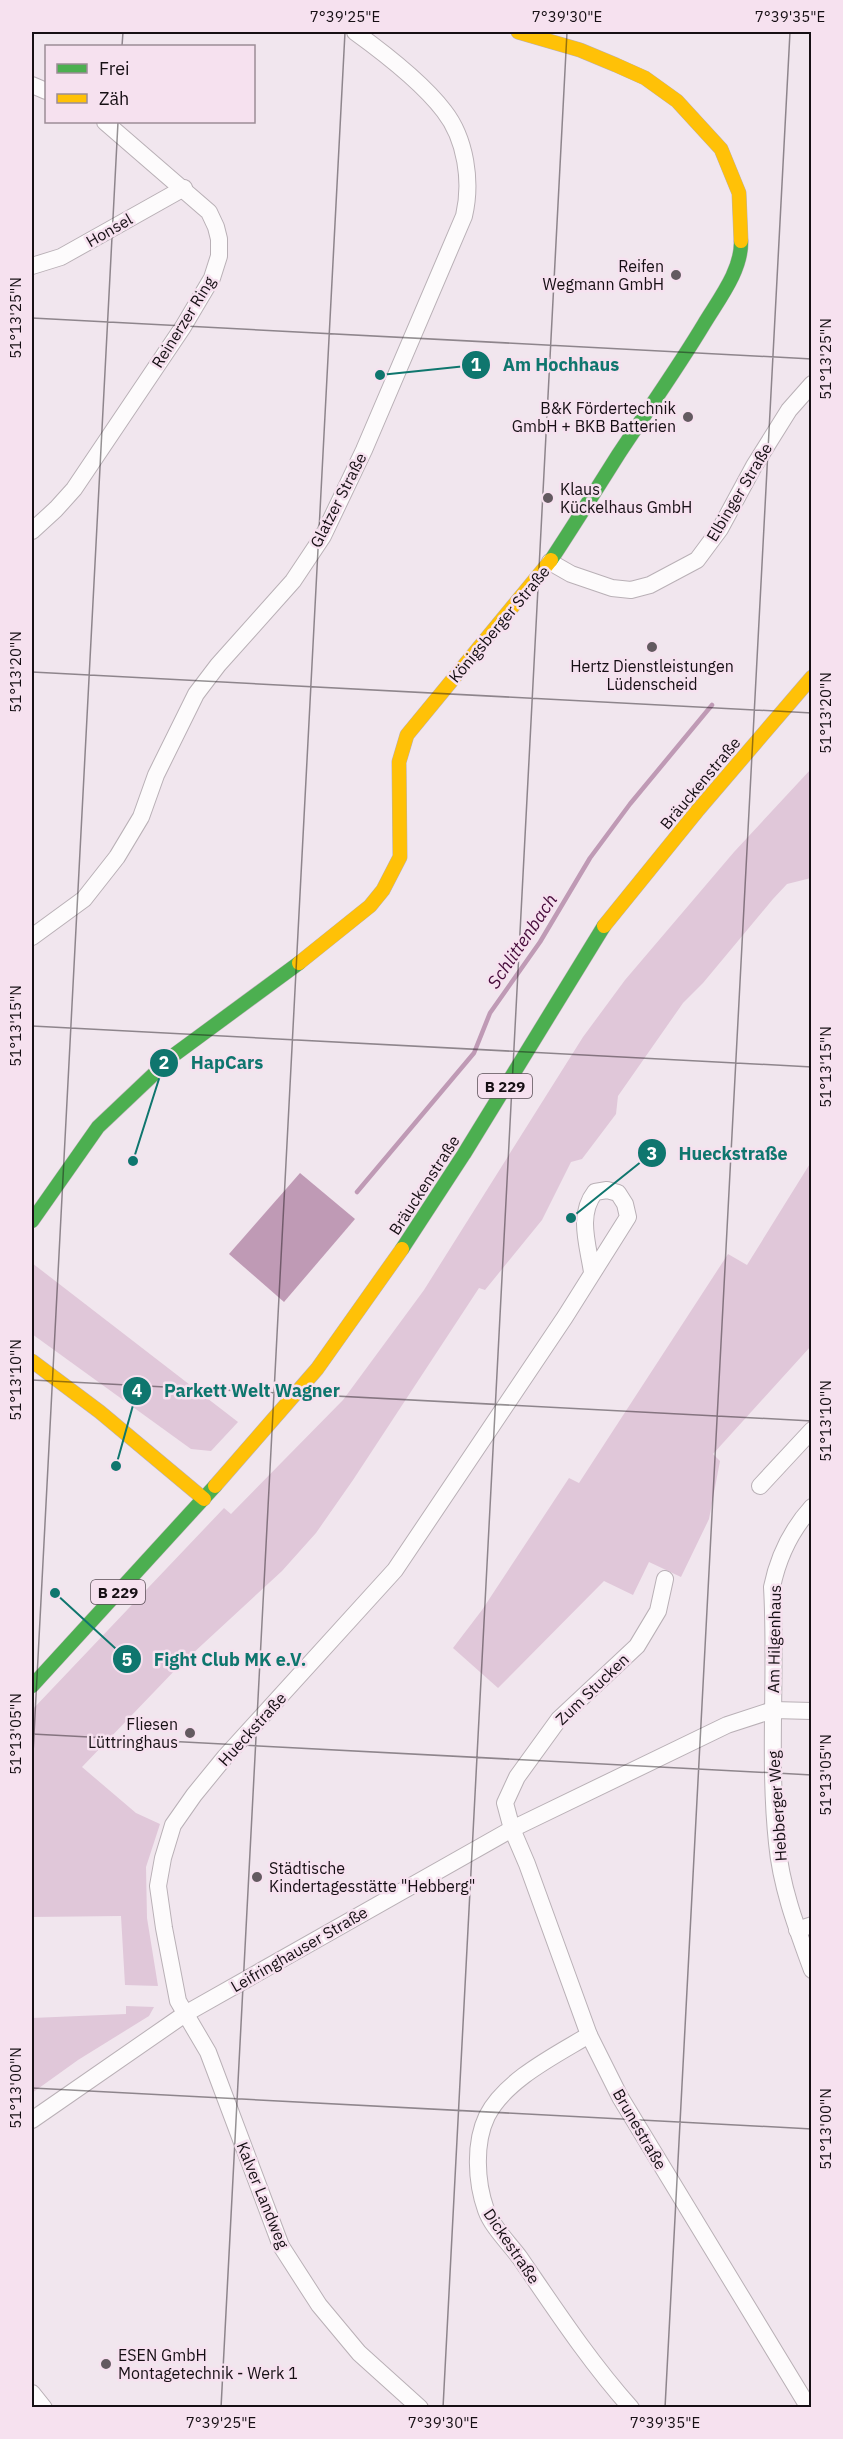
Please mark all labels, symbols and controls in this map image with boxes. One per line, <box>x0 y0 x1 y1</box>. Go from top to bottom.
text: 7°39'25"E <box>310 7 380 26</box>
text: 7°39'30"E <box>532 7 602 26</box>
text: 7°39'35"E <box>755 7 825 26</box>
legend <box>45 45 255 123</box>
text: Frei <box>99 57 130 80</box>
text: Zäh <box>99 87 129 110</box>
street label: Honsel <box>82 209 136 251</box>
place label: Reifen Wegmann GmbH <box>543 256 664 294</box>
marker: Reifen Wegmann GmbH <box>669 268 683 282</box>
street label: Reinerzer Ring <box>147 272 219 371</box>
text: 51°13'25"N <box>6 277 25 359</box>
text: 51°13'25"N <box>816 318 835 400</box>
callout: Am Hochhaus <box>461 347 631 383</box>
text: 1 <box>471 353 482 376</box>
text: Am Hochhaus <box>503 353 619 376</box>
place label: B&K Fördertechnik GmbH + BKB Batterien <box>512 398 677 436</box>
marker: B&K Fördertechnik GmbH + BKB Batterien <box>681 410 695 424</box>
street label: Elbinger Straße <box>702 439 776 545</box>
street label: Glatzer Straße <box>306 449 371 551</box>
place label: Klaus Kückelhaus GmbH <box>560 479 692 517</box>
marker: Klaus Kückelhaus GmbH <box>541 491 555 505</box>
street label: Königsberger Straße <box>444 561 554 687</box>
text: 51°13'20"N <box>6 631 25 713</box>
marker: Hertz Dienstleistungen Lüdenscheid <box>645 640 659 654</box>
place label: Hertz Dienstleistungen Lüdenscheid <box>570 656 734 694</box>
text: 51°13'20"N <box>816 672 835 754</box>
street label: Bräuckenstraße <box>655 732 745 833</box>
water label: Schlittenbach <box>482 889 562 993</box>
text: 51°13'15"N <box>6 985 25 1067</box>
text: 51°13'15"N <box>816 1026 835 1108</box>
callout: HapCars <box>149 1045 275 1081</box>
text: 2 <box>159 1051 169 1074</box>
text: HapCars <box>191 1051 263 1074</box>
road number: B 229 <box>478 1074 532 1098</box>
street label: Bräuckenstraße <box>384 1131 464 1239</box>
callout: Hueckstraße <box>637 1135 800 1171</box>
text: 3 <box>647 1142 657 1165</box>
text: Hueckstraße <box>678 1142 788 1165</box>
text: 51°13'10"N <box>6 1339 25 1421</box>
callout: Parkett Welt Wagner <box>122 1373 351 1409</box>
text: 4 <box>132 1379 143 1402</box>
text: Parkett Welt Wagner <box>164 1379 340 1402</box>
text: 51°13'10"N <box>816 1380 835 1462</box>
road number: B 229 <box>91 1580 145 1604</box>
street label: Am Hilgenhaus <box>763 1585 785 1693</box>
callout: Fight Club MK e.V. <box>112 1641 318 1677</box>
text: 5 <box>122 1648 133 1671</box>
text: Fight Club MK e.V. <box>154 1648 306 1671</box>
street label: Zum Stucken <box>551 1649 633 1729</box>
street label: Hueckstraße <box>214 1688 290 1770</box>
text: 51°13'05"N <box>6 1693 25 1775</box>
place label: Fliesen Lüttringhaus <box>88 1714 178 1752</box>
marker: Fliesen Lüttringhaus <box>183 1726 197 1740</box>
text: 51°13'05"N <box>816 1734 835 1816</box>
street label: Hebberger Weg <box>763 1749 791 1862</box>
place label: Städtische Kindertagesstätte "Hebberg" <box>269 1858 476 1896</box>
marker: Städtische Kindertagesstätte "Hebberg" <box>250 1870 264 1884</box>
street label: Leifringhauser Straße <box>227 1902 371 1996</box>
text: 51°13'00"N <box>6 2047 25 2129</box>
street label: Brunestraße <box>609 2085 671 2173</box>
text: 51°13'00"N <box>816 2088 835 2170</box>
street label: Kalver Landweg <box>233 2139 294 2252</box>
street label: Dickestraße <box>480 2205 545 2288</box>
place label: ESEN GmbH Montagetechnik - Werk 1 <box>118 2345 298 2383</box>
marker: ESEN GmbH Montagetechnik - Werk 1 <box>99 2357 113 2371</box>
text: 7°39'25"E <box>186 2413 256 2432</box>
text: 7°39'30"E <box>408 2413 478 2432</box>
text: 7°39'35"E <box>630 2413 700 2432</box>

